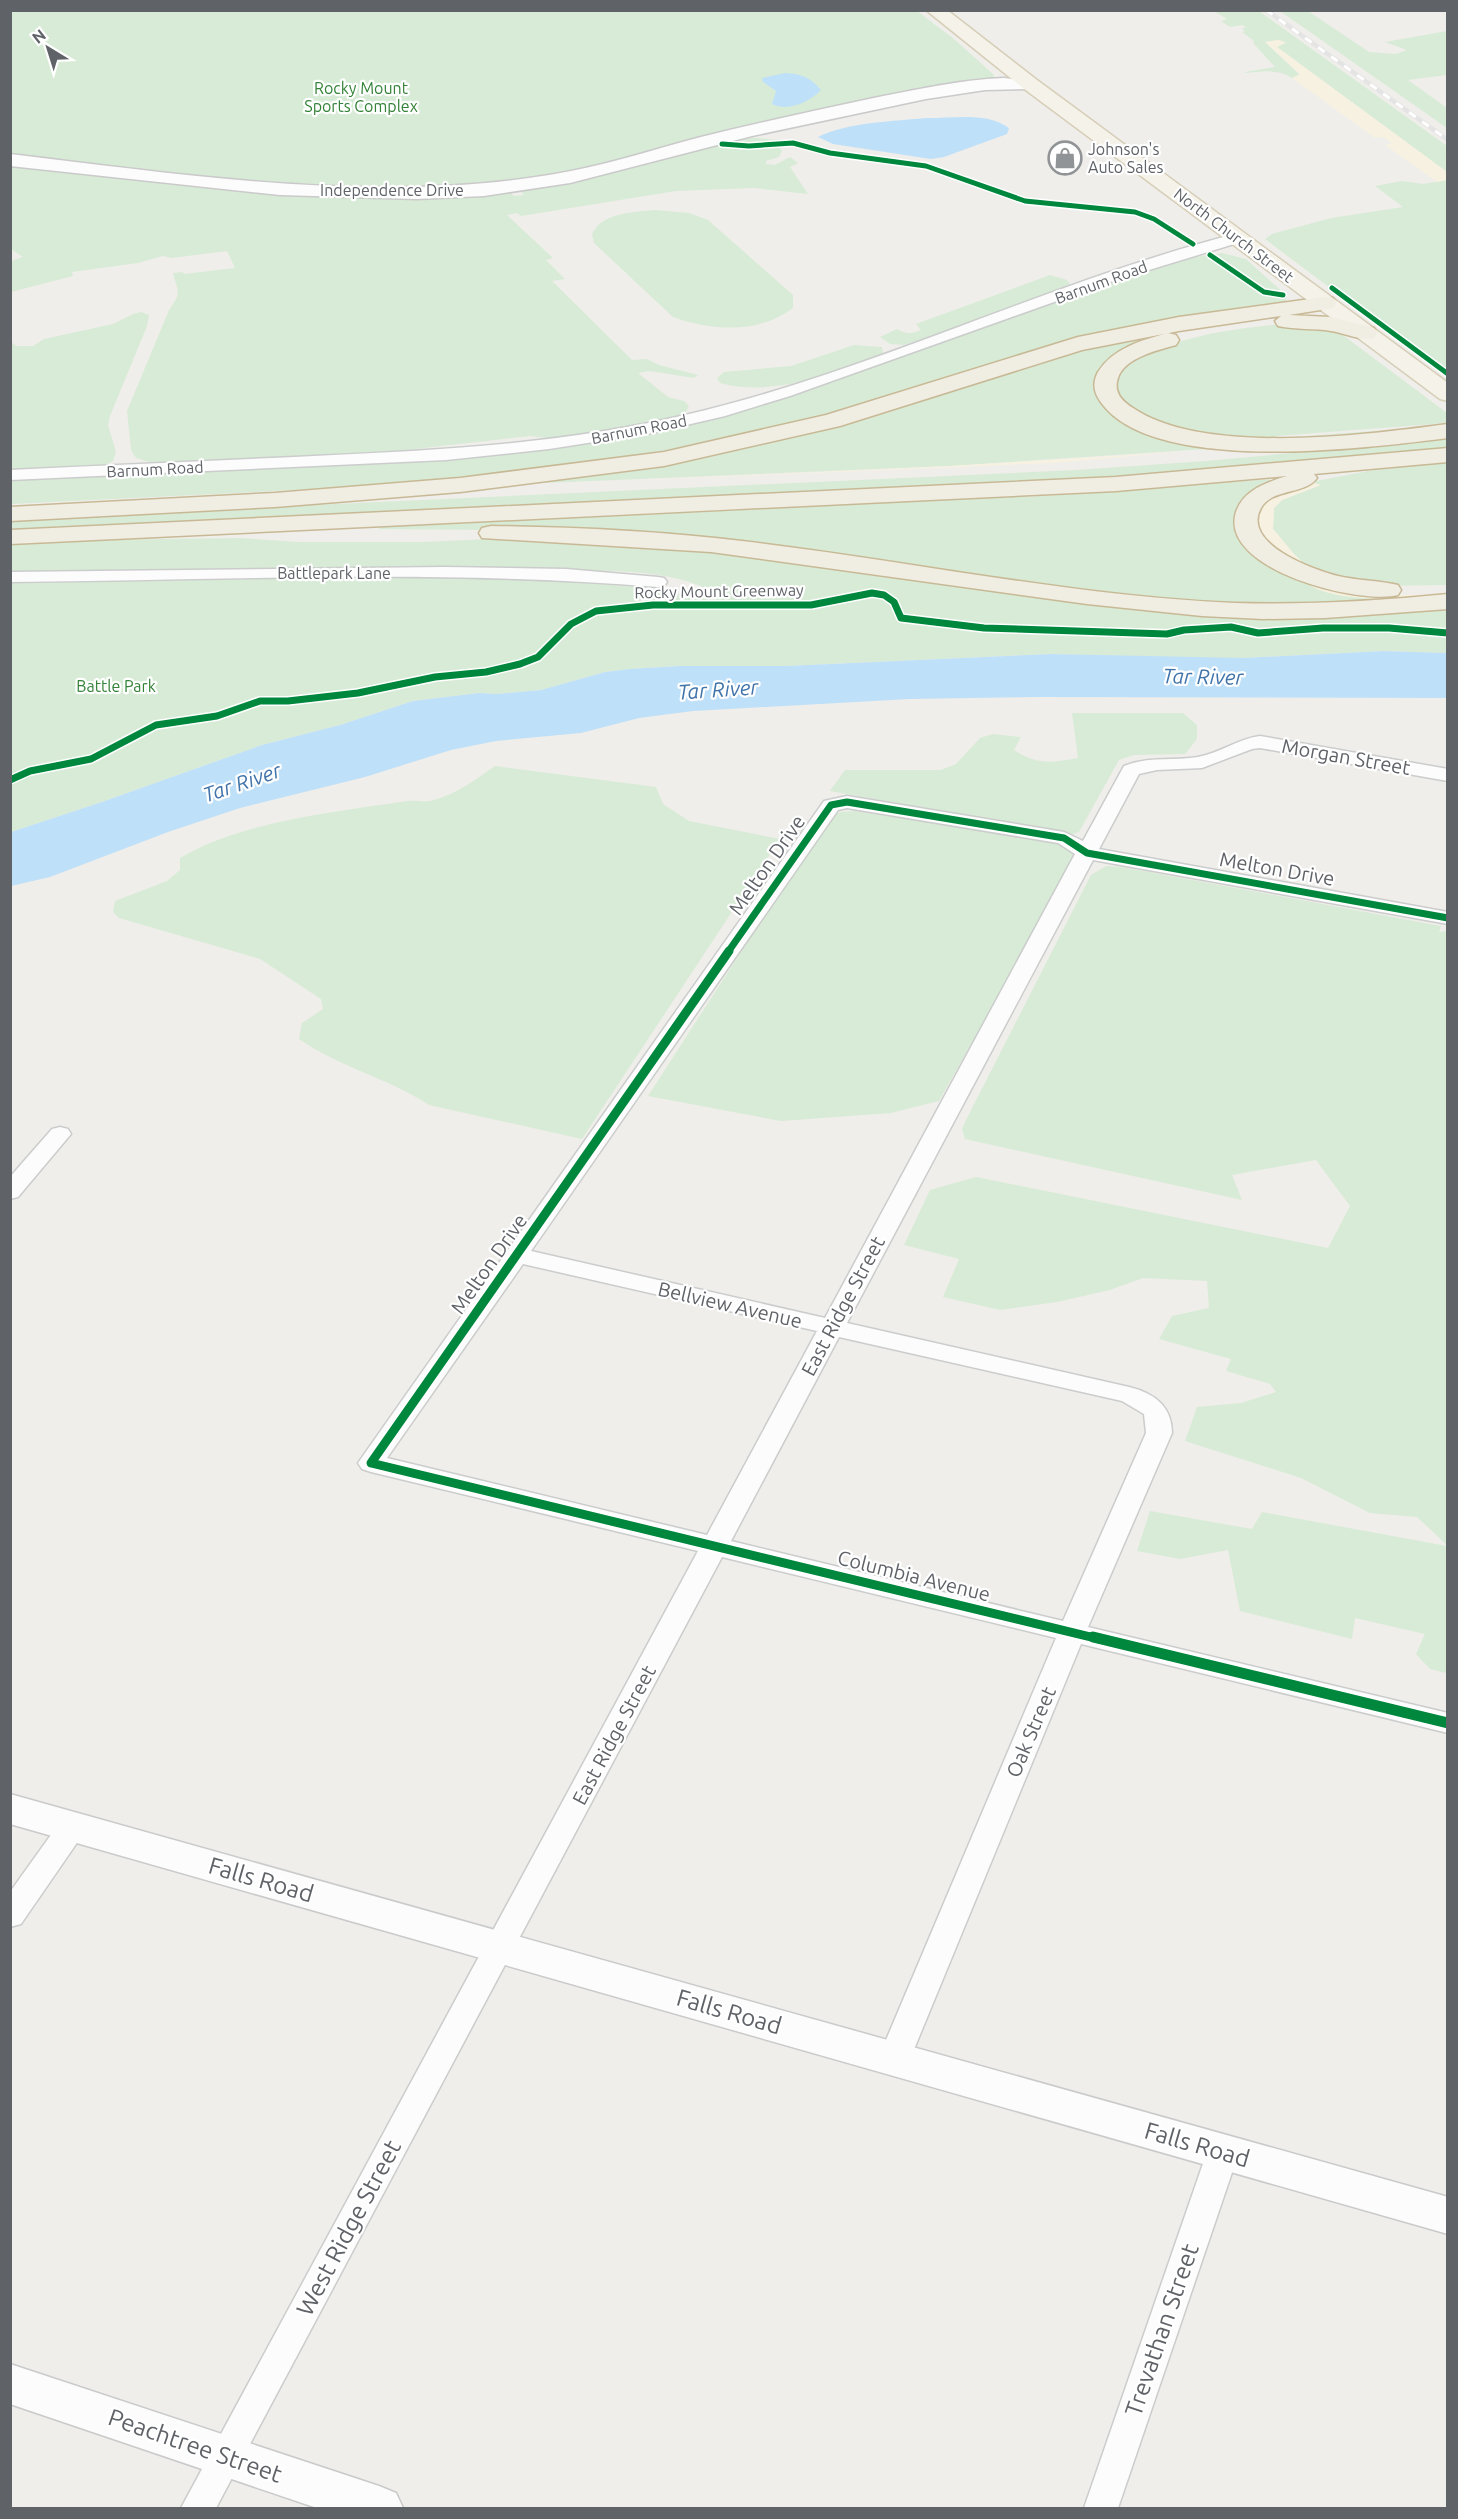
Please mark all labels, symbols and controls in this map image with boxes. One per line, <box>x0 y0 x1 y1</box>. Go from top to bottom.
north arrow <box>18 18 78 78</box>
text: N <box>29 25 49 47</box>
park label: Rocky Mount Sports Complex <box>304 79 418 115</box>
shop icon: Johnson's Auto Sales <box>1047 140 1083 176</box>
place label: Johnson's Auto Sales <box>1088 140 1163 176</box>
street label: Independence Drive <box>320 181 464 199</box>
street label: North Church Street <box>1171 184 1298 286</box>
street label: Barnum Road <box>1052 257 1150 307</box>
street label: Barnum Road <box>590 411 688 447</box>
street label: Barnum Road <box>106 457 204 481</box>
street label: Battlepark Lane <box>277 564 391 582</box>
street label: Rocky Mount Greenway <box>634 581 804 601</box>
water label: Tar River <box>1162 663 1245 689</box>
water label: Tar River <box>677 674 760 704</box>
park label: Battle Park <box>76 677 156 695</box>
street label: Morgan Street <box>1280 734 1412 779</box>
water label: Tar River <box>200 757 285 807</box>
street label: Melton Drive <box>724 810 809 919</box>
street label: Melton Drive <box>1218 847 1336 890</box>
street label: Melton Drive <box>446 1209 531 1318</box>
street label: East Ridge Street <box>796 1232 889 1379</box>
street label: Bellview Avenue <box>656 1277 804 1332</box>
street label: Columbia Avenue <box>835 1545 993 1606</box>
street label: East Ridge Street <box>567 1661 660 1808</box>
street label: Oak Street <box>1001 1683 1060 1781</box>
street label: Falls Road <box>206 1852 317 1907</box>
street label: Falls Road <box>674 1984 785 2039</box>
street label: Falls Road <box>1142 2117 1253 2172</box>
street label: West Ridge Street <box>291 2135 406 2320</box>
street label: Trevathan Street <box>1119 2240 1204 2420</box>
street label: Peachtree Street <box>105 2403 286 2488</box>

